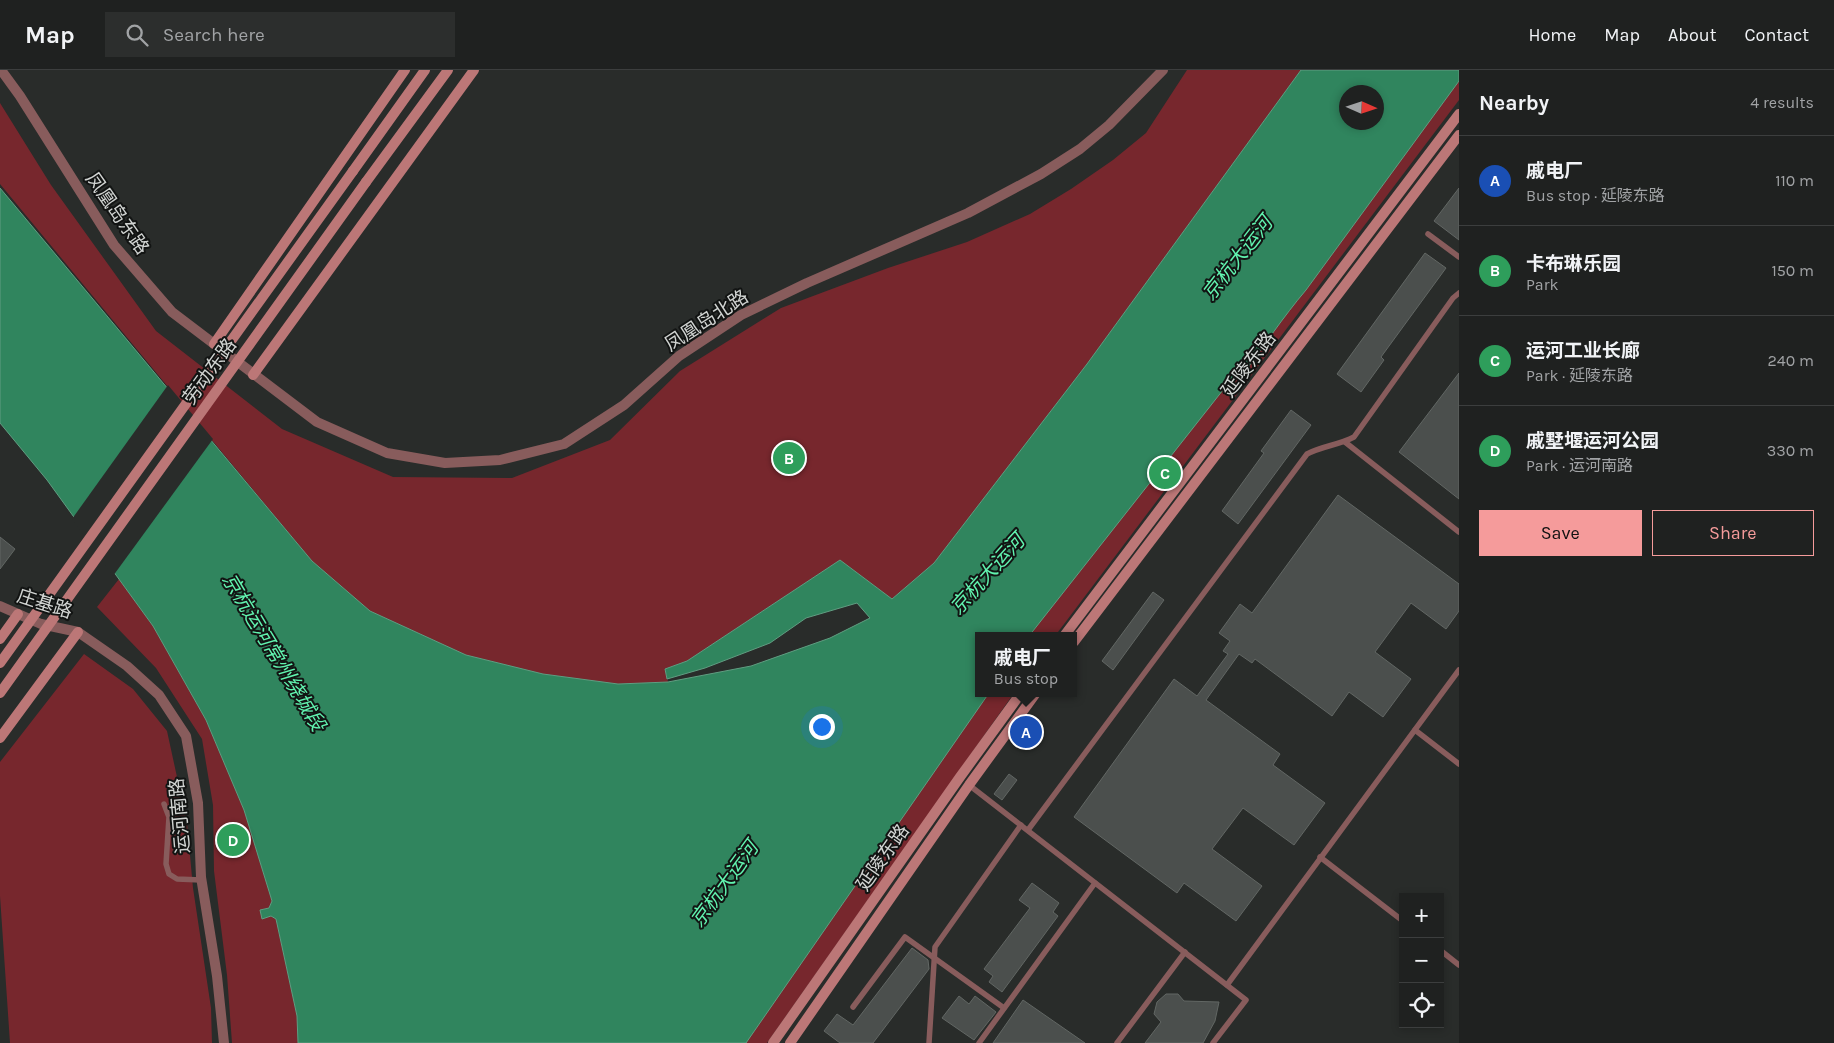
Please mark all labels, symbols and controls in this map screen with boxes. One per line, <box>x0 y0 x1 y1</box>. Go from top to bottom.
search box <box>105 12 455 57</box>
text: Map <box>25 21 75 49</box>
icon: search <box>123 21 151 49</box>
text: Search here <box>163 24 265 46</box>
text: Home <box>1528 24 1576 46</box>
text: Map <box>1604 24 1640 46</box>
text: About <box>1668 24 1717 46</box>
text: Contact <box>1745 24 1809 46</box>
north arrow <box>1339 85 1384 130</box>
text: Nearby <box>1479 91 1549 115</box>
text: 4 results <box>1750 93 1814 112</box>
text: 戚电厂 <box>1526 160 1583 182</box>
street label: 凤凰岛东路 <box>81 168 153 259</box>
text: A <box>1490 171 1500 190</box>
text: 110 m <box>1775 171 1814 190</box>
text: Bus stop · 延陵东路 <box>1526 186 1665 205</box>
water label: 京杭大运河 <box>1198 209 1280 305</box>
text: 卡布琳乐园 <box>1526 253 1621 275</box>
text: B <box>1490 261 1500 280</box>
text: 150 m <box>1771 261 1814 280</box>
text: Park <box>1526 275 1558 294</box>
street label: 凤凰岛北路 <box>661 286 752 356</box>
street label: 延陵东路 <box>1217 328 1280 402</box>
street label: 劳动东路 <box>179 334 241 409</box>
text: 运河工业长廊 <box>1526 340 1640 362</box>
text: C <box>1490 351 1500 370</box>
text: 240 m <box>1768 351 1814 370</box>
text: Park · 延陵东路 <box>1526 366 1633 385</box>
text: 戚墅堰运河公园 <box>1526 430 1659 452</box>
pin: B <box>773 439 805 477</box>
text: D <box>1490 441 1500 460</box>
text: 330 m <box>1767 441 1814 460</box>
pin: C <box>1149 454 1181 492</box>
text: Park · 运河南路 <box>1526 456 1633 475</box>
button: Save <box>1479 510 1642 556</box>
button: Share <box>1652 510 1814 556</box>
water label: 京杭大运河 <box>945 527 1032 619</box>
water label: 京杭运河常州绕城段 <box>217 569 331 737</box>
street label: 庄基路 <box>14 585 75 623</box>
popup <box>975 632 1077 697</box>
text: 戚电厂 <box>994 647 1051 669</box>
text: Bus stop <box>994 669 1058 688</box>
pin: A <box>1010 713 1042 751</box>
your location <box>809 714 835 740</box>
street label: 运河南路 <box>166 777 194 855</box>
street label: 延陵东路 <box>852 820 914 895</box>
pin: D <box>217 821 249 859</box>
water label: 京杭大运河 <box>686 834 765 932</box>
map controls <box>1399 893 1444 1028</box>
button: + <box>1399 893 1444 938</box>
button: − <box>1399 938 1444 983</box>
button: locate <box>1399 983 1444 1028</box>

